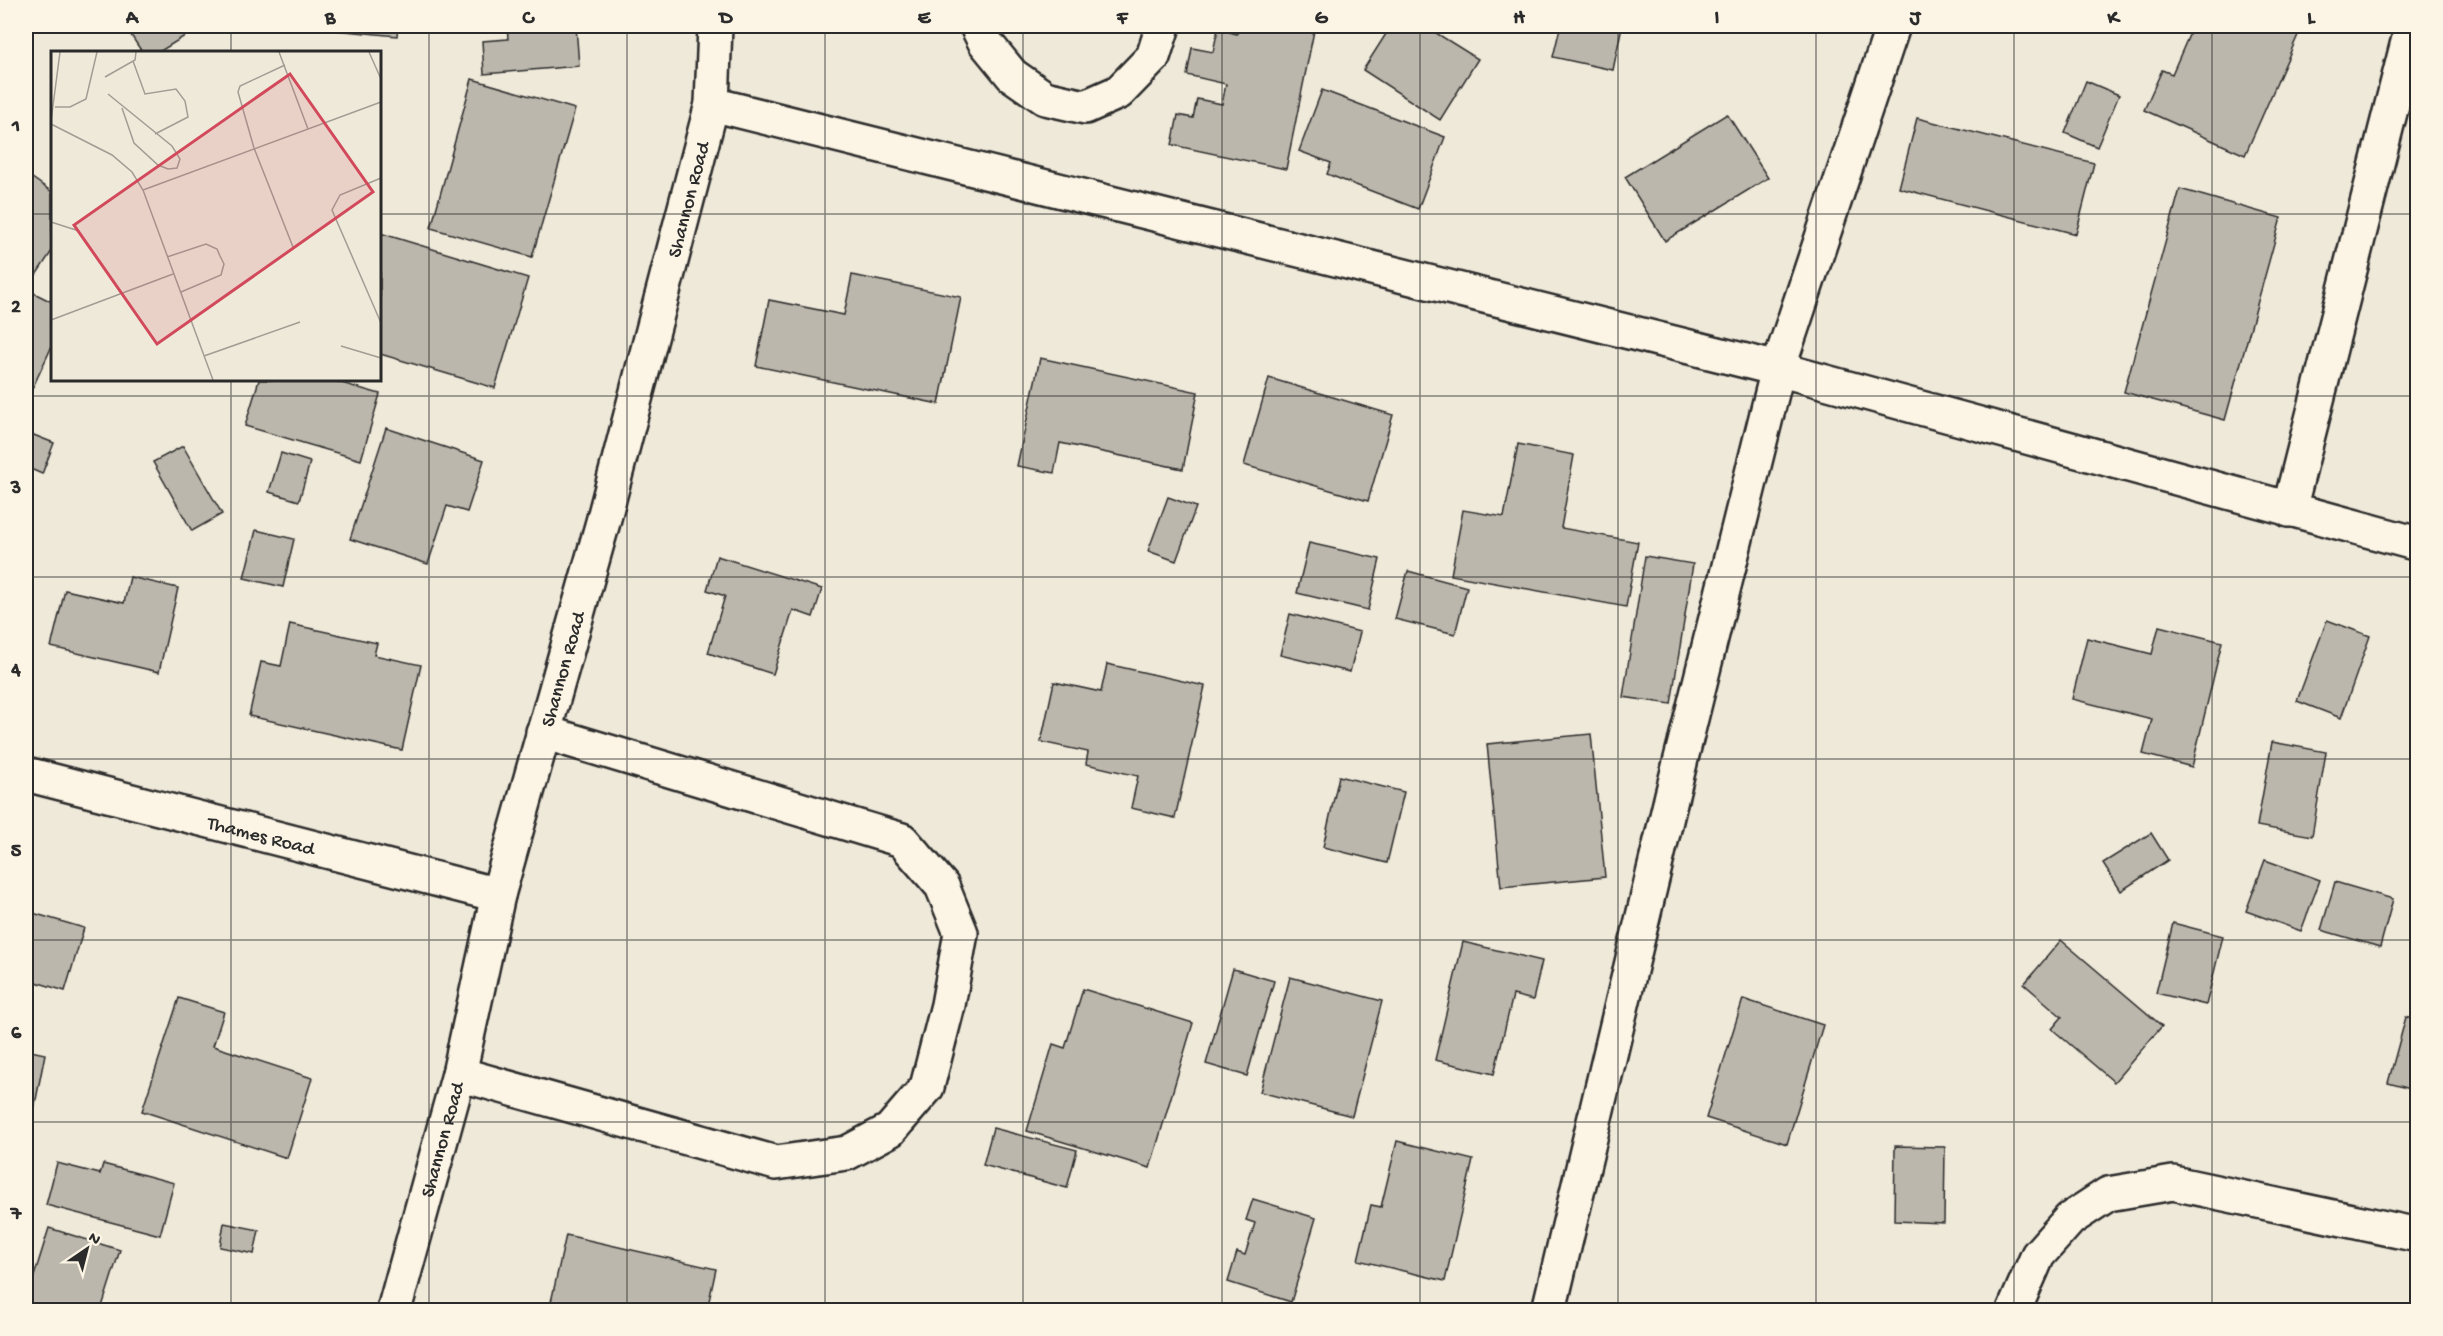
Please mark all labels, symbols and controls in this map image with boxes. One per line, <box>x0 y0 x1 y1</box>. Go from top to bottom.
text: A <box>125 8 140 31</box>
text: B <box>324 8 336 31</box>
text: C <box>522 8 536 31</box>
text: D <box>717 8 733 31</box>
text: E <box>918 8 932 31</box>
text: F <box>1116 8 1129 31</box>
text: G <box>1315 8 1329 31</box>
text: H <box>1513 8 1525 31</box>
text: I <box>1715 8 1720 31</box>
text: J <box>1909 8 1922 31</box>
text: K <box>2106 8 2121 31</box>
text: L <box>2307 8 2316 31</box>
inset map <box>51 51 381 381</box>
text: 1 <box>11 116 20 139</box>
street label: Shannon Road <box>664 138 717 260</box>
text: 2 <box>11 297 21 320</box>
text: 3 <box>10 478 21 501</box>
street label: Shannon Road <box>538 607 593 730</box>
text: 4 <box>10 660 21 683</box>
street label: Thames Road <box>203 813 319 863</box>
text: 5 <box>11 841 22 864</box>
text: 6 <box>11 1023 22 1046</box>
street label: Shannon Road <box>418 1078 472 1200</box>
text: 7 <box>10 1204 23 1227</box>
north arrow <box>57 1219 117 1279</box>
text: N <box>84 1229 104 1251</box>

